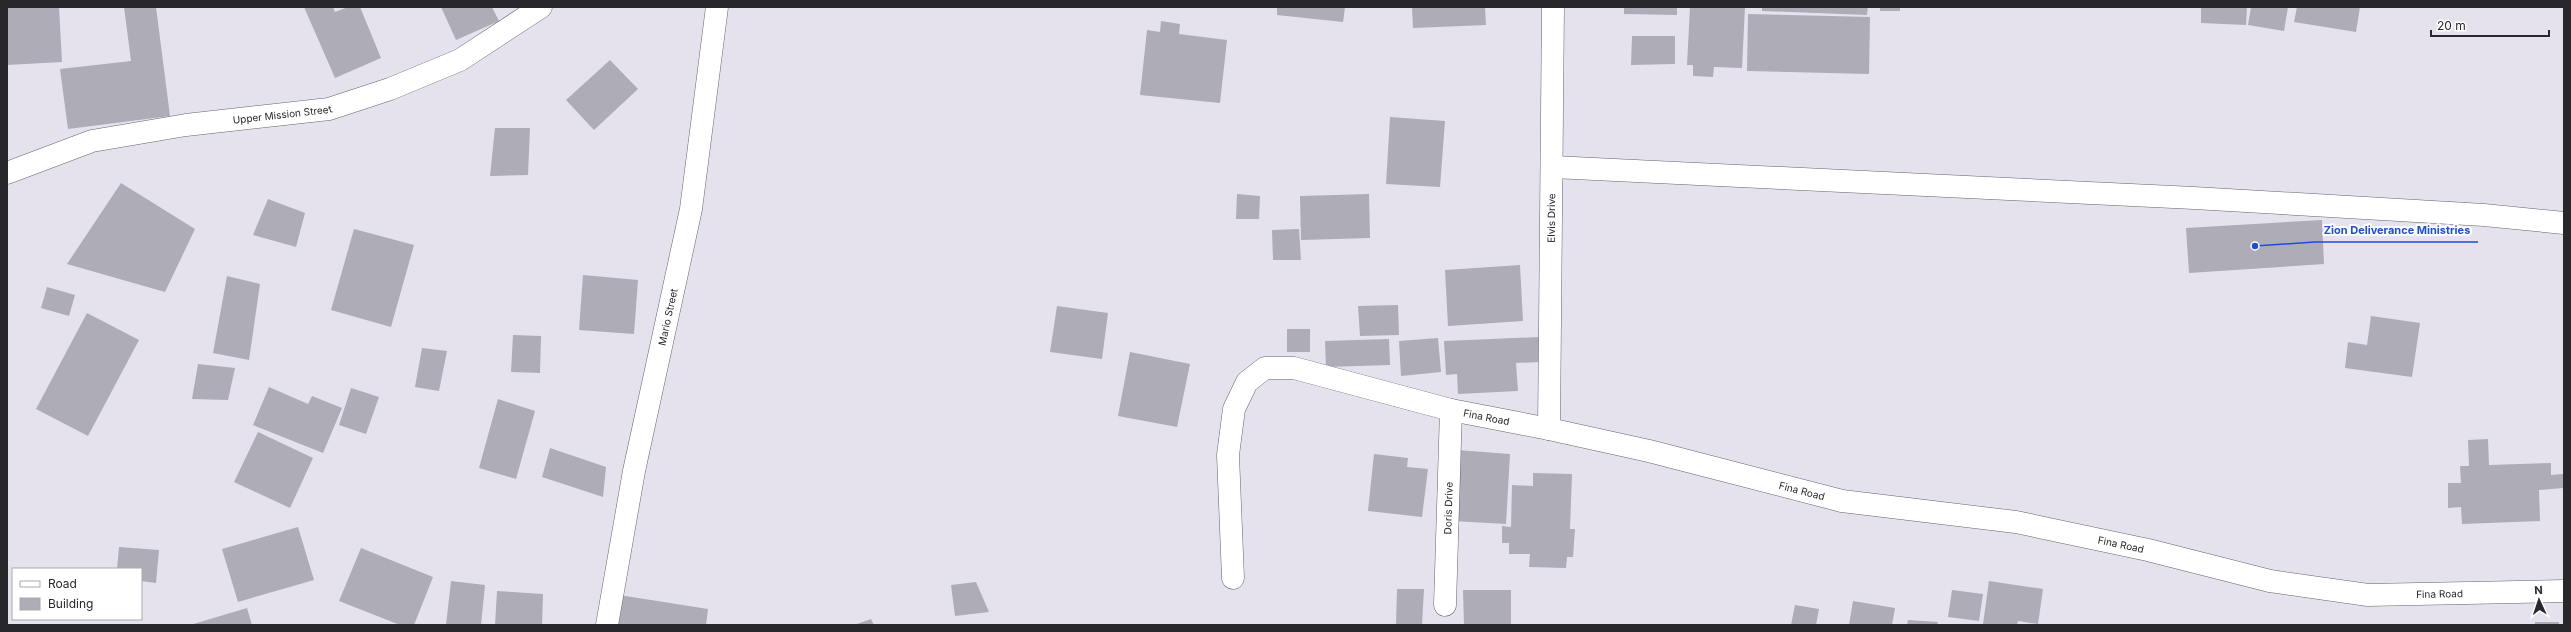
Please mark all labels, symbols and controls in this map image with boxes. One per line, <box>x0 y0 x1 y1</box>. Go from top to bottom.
scale bar <box>2431 12 2549 38</box>
text: 20 m <box>2437 18 2466 33</box>
street label: Upper Mission Street <box>232 102 334 126</box>
street label: Elvis Drive <box>1545 193 1557 243</box>
callout: Zion Deliverance Ministries <box>2315 219 2478 242</box>
text: Zion Deliverance Ministries <box>2324 223 2470 237</box>
street label: Mario Street <box>655 287 680 347</box>
street label: Fina Road <box>1462 407 1511 427</box>
street label: Fina Road <box>1778 479 1826 502</box>
street label: Doris Drive <box>1441 481 1455 534</box>
street label: Fina Road <box>2097 534 2145 555</box>
legend <box>12 568 142 620</box>
text: Road <box>48 576 77 591</box>
north arrow <box>2519 580 2559 620</box>
text: N <box>2534 583 2543 597</box>
street label: Fina Road <box>2416 587 2463 600</box>
text: Building <box>48 596 93 611</box>

